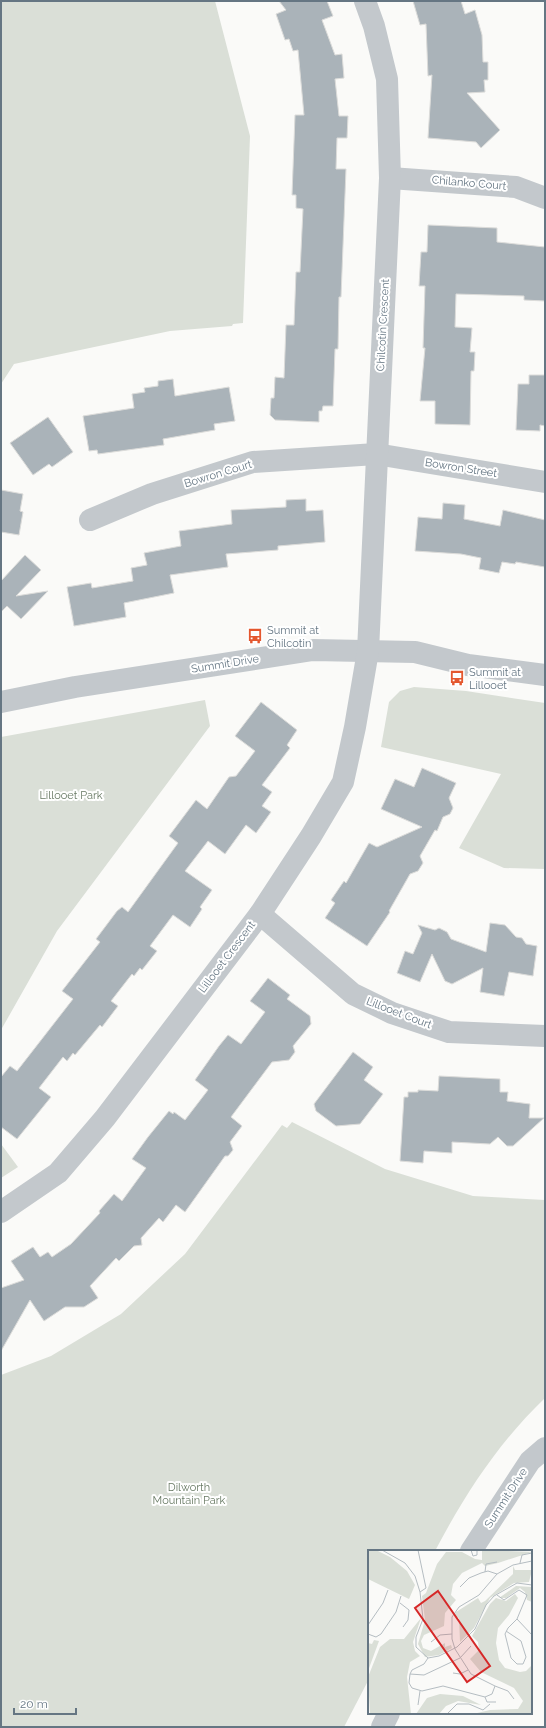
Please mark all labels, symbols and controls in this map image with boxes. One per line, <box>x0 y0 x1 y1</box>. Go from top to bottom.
street label: Chilanko Court <box>431 173 507 193</box>
street label: Chilcotin Crescent <box>374 278 392 372</box>
street label: Bowron Street <box>424 456 498 480</box>
street label: Bowron Court <box>183 457 254 490</box>
place label: Summit at Chilcotin <box>267 624 319 650</box>
bus stop icon: Summit at Chilcotin <box>246 627 264 645</box>
street label: Summit Drive <box>190 652 260 676</box>
place label: Summit at Lillooet <box>469 666 521 692</box>
bus stop icon: Summit at Lillooet <box>448 669 466 687</box>
park label: Lillooet Park <box>39 789 103 802</box>
street label: Lillooet Crescent <box>196 918 258 995</box>
street label: Lillooet Court <box>364 995 434 1032</box>
street label: Summit Drive <box>482 1465 530 1530</box>
park label: Dilworth Mountain Park <box>153 1481 226 1507</box>
inset map <box>368 1550 532 1714</box>
scale bar <box>14 1690 76 1716</box>
text: 20 m <box>20 1697 48 1711</box>

